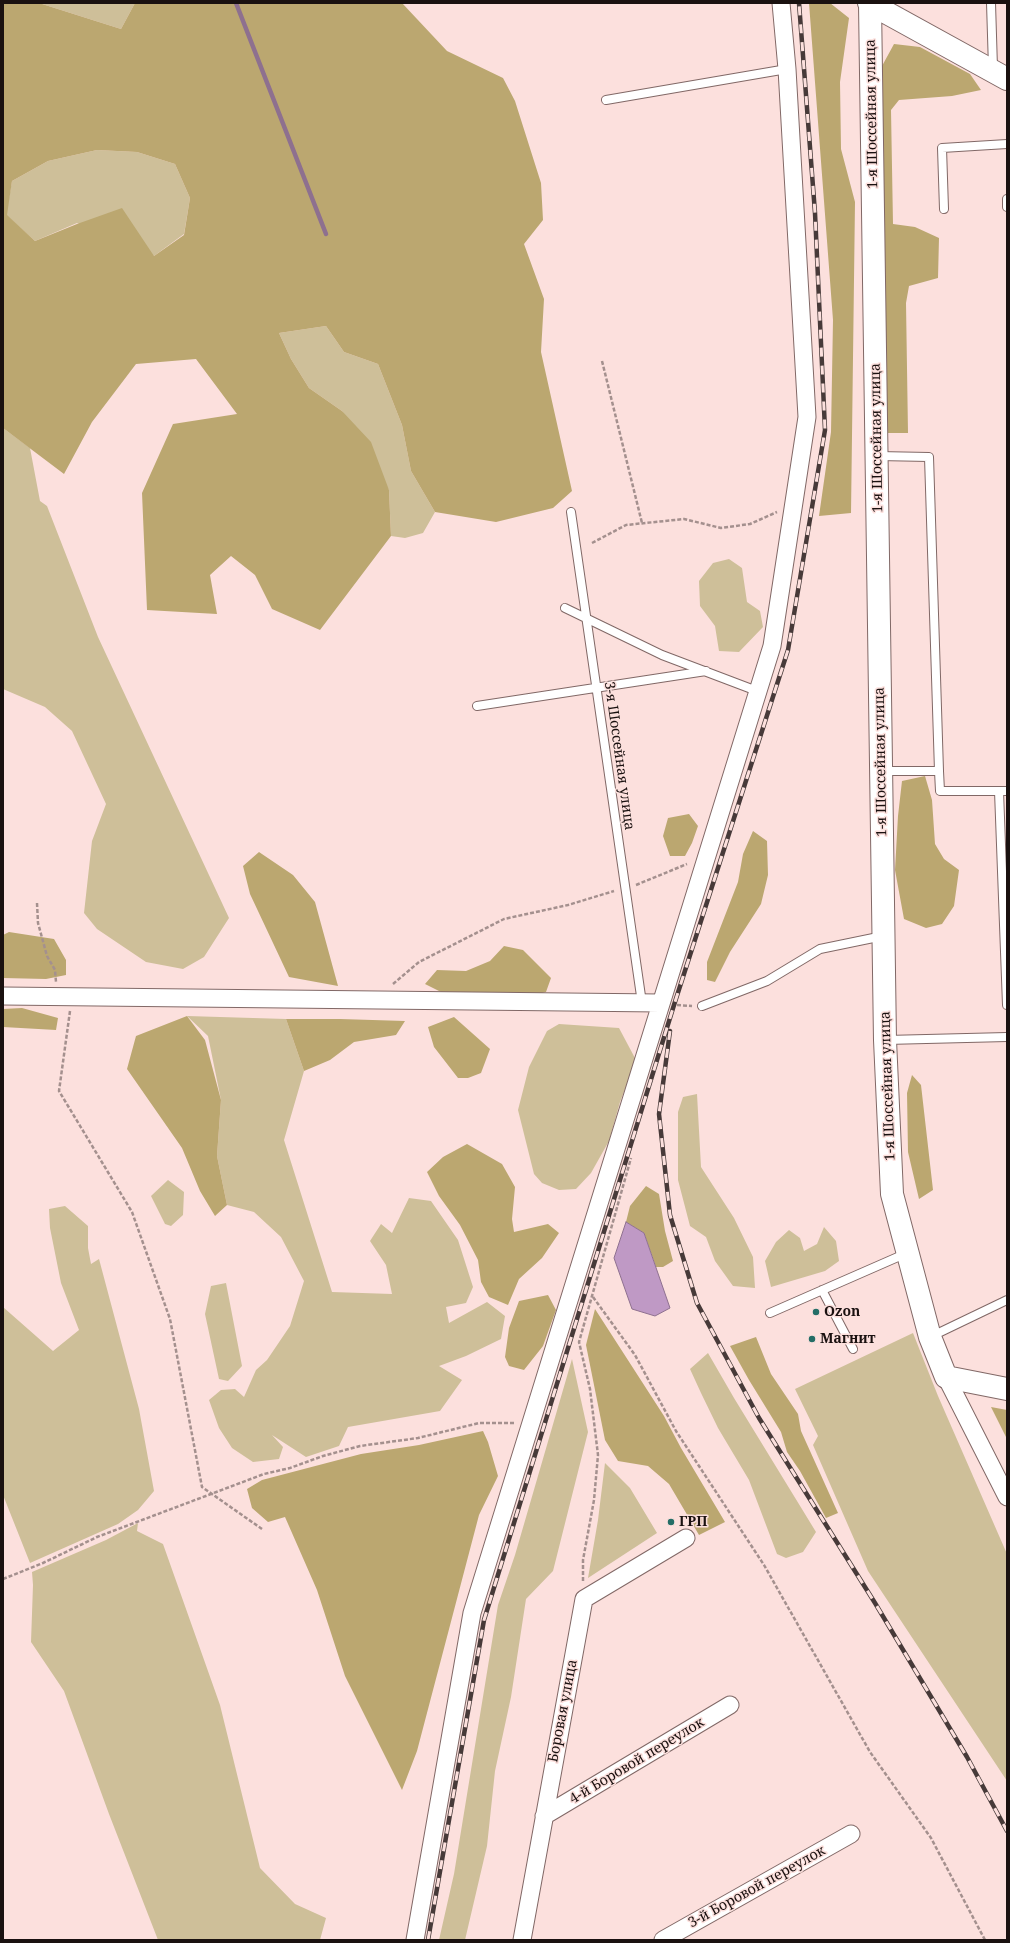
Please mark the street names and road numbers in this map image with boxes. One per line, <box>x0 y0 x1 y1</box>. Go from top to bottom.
street label: 1-я Шоссейная улица <box>862 39 882 189</box>
street label: 1-я Шоссейная улица <box>867 363 887 513</box>
street label: 3-я Шоссейная улица <box>600 681 638 831</box>
street label: 1-я Шоссейная улица <box>871 687 891 837</box>
street label: 1-я Шоссейная улица <box>877 1011 899 1161</box>
street label: Боровая улица <box>545 1658 581 1764</box>
street label: 4-й Боровой переулок <box>567 1714 707 1808</box>
street label: 3-й Боровой переулок <box>686 1842 828 1932</box>

